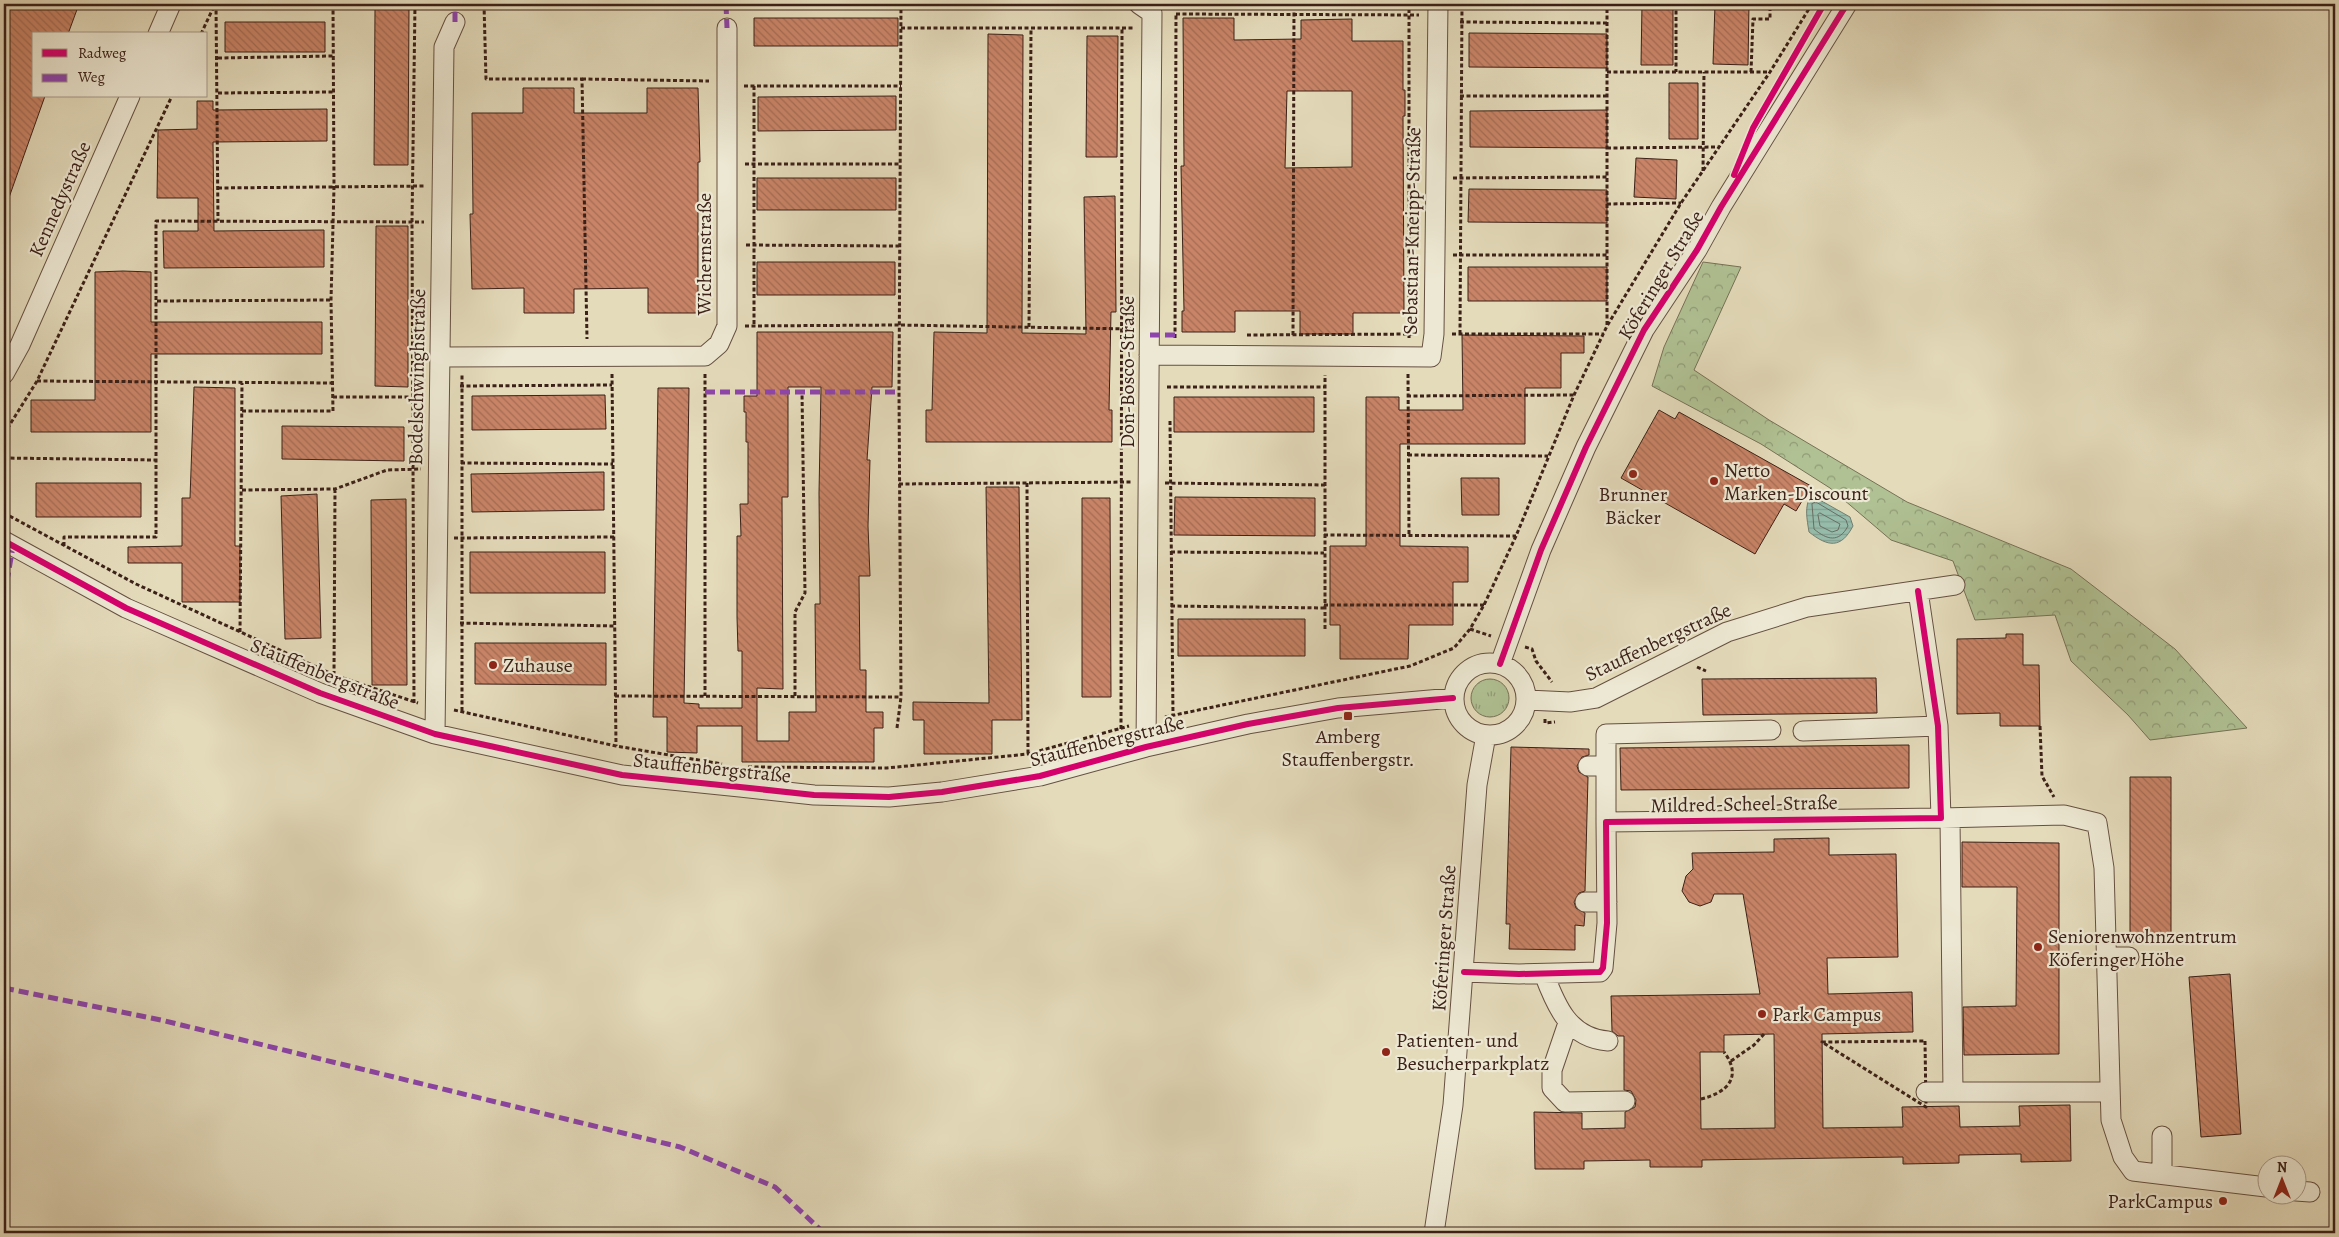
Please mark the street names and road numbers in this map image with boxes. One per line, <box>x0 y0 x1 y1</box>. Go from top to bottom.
street label: Sebastian-Kneipp-Straße <box>1397 127 1427 335</box>
street label: Kennedystraße <box>23 137 97 261</box>
street label: Wichernstraße <box>691 193 718 316</box>
street label: Köferinger Straße <box>1612 205 1710 345</box>
street label: Bodelschwinghstraße <box>402 288 432 466</box>
street label: Don-Bosco-Straße <box>1114 296 1141 448</box>
street label: Stauffenbergstraße <box>1580 596 1736 688</box>
street label: Stauffenbergstraße <box>246 632 404 716</box>
street label: Stauffenbergstraße <box>1027 709 1187 773</box>
street label: Stauffenbergstraße <box>632 746 792 790</box>
street label: Mildred-Scheel-Straße <box>1650 789 1838 819</box>
street label: Köferinger Straße <box>1425 864 1463 1012</box>

